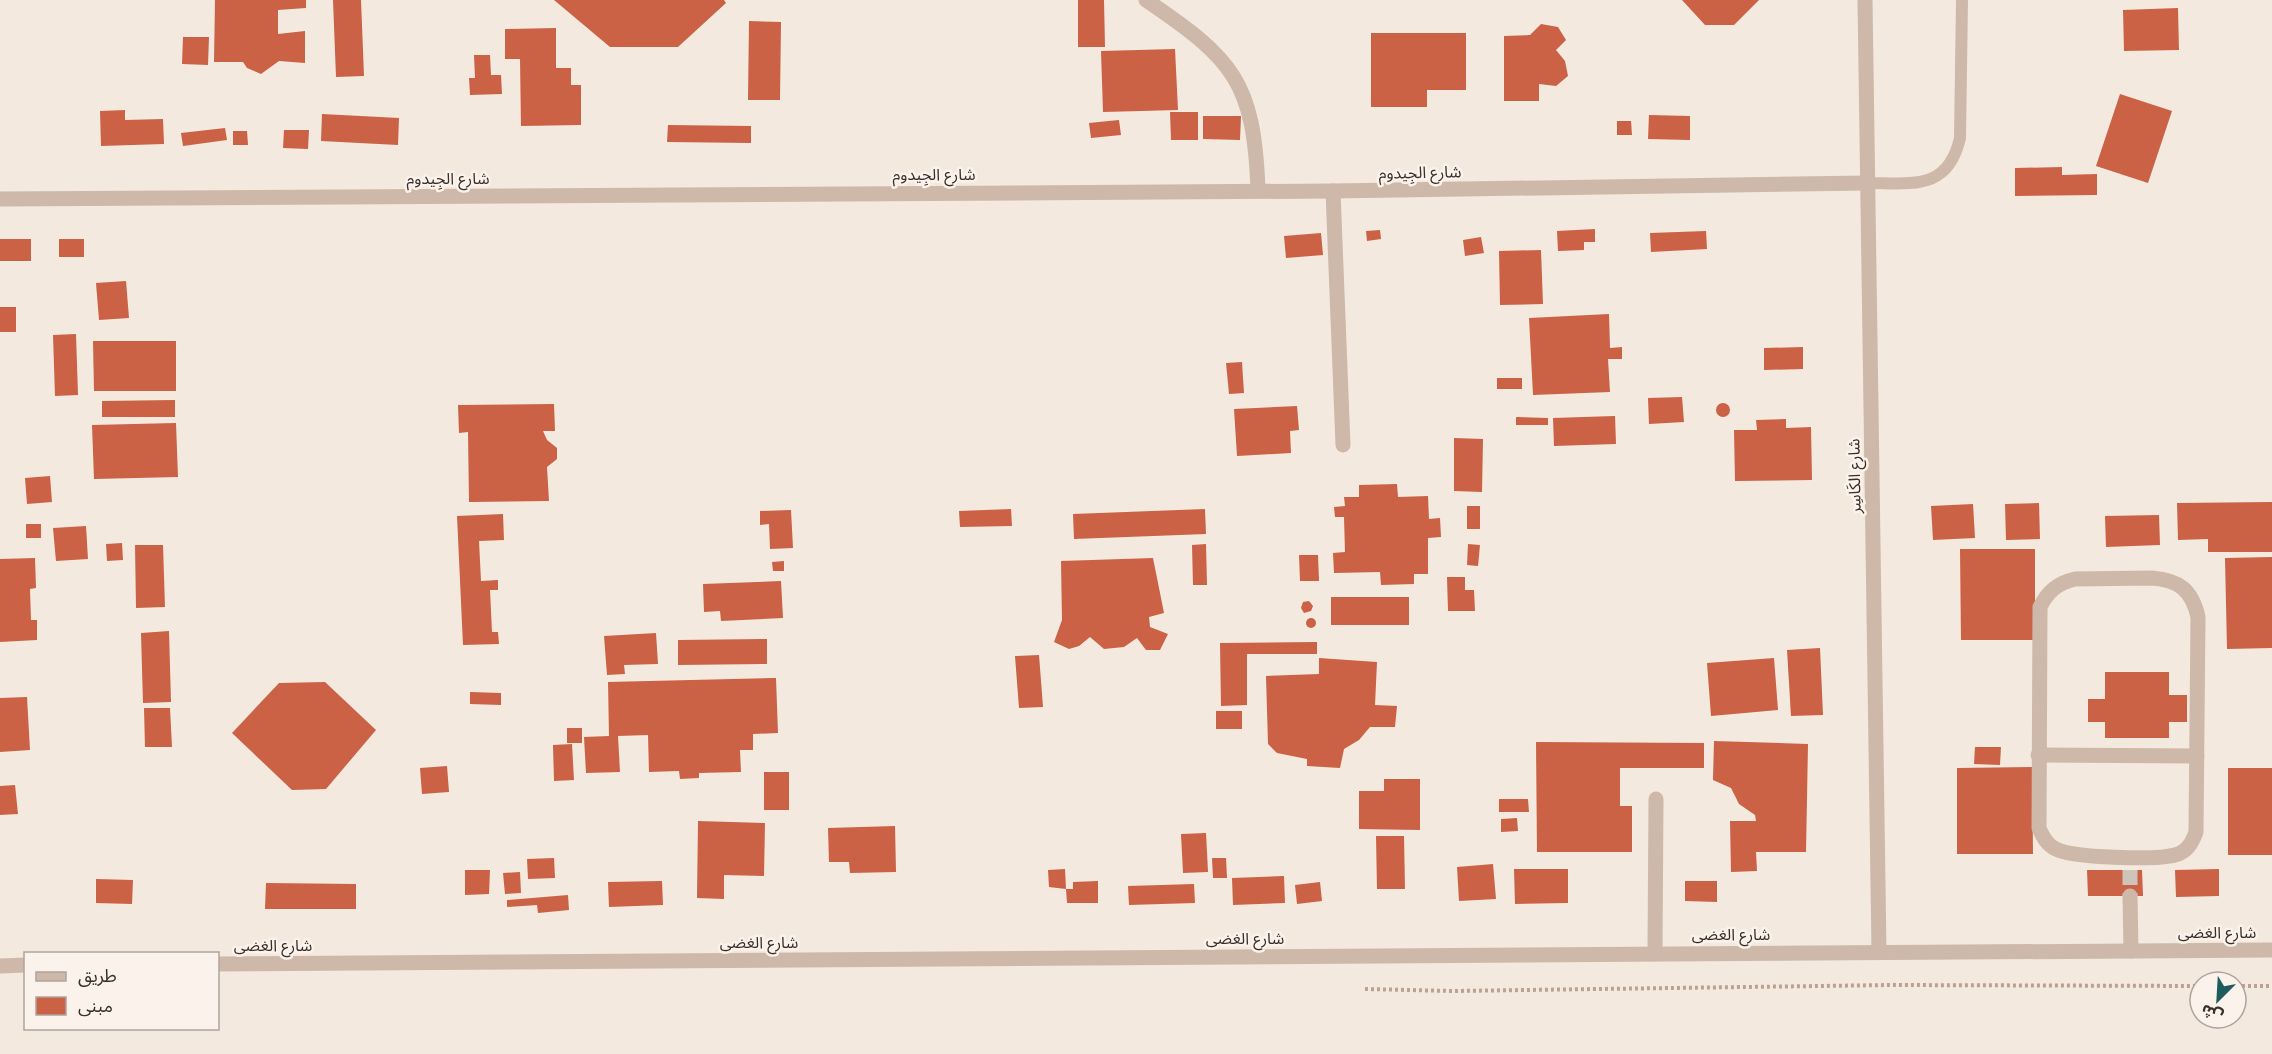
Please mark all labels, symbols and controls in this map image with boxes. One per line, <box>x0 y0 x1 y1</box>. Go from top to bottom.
street label: شارع الجِيدوم <box>1378 161 1462 186</box>
street label: شارع الجِيدوم <box>893 164 975 187</box>
street label: شارع الجِيدوم <box>407 168 489 191</box>
street label: شارع الكَاسِر <box>1843 438 1868 515</box>
street label: شارع الغضى <box>2178 922 2256 945</box>
street label: شارع الغضى <box>1692 924 1770 947</box>
street label: شارع الغضى <box>1206 928 1284 951</box>
street label: شارع الغضى <box>720 932 798 955</box>
street label: شارع الغضى <box>234 935 312 958</box>
legend <box>24 952 219 1030</box>
text: طريق <box>78 964 117 987</box>
north arrow <box>2188 970 2248 1030</box>
text: مبنى <box>78 994 113 1017</box>
text: ش <box>2198 1000 2226 1027</box>

